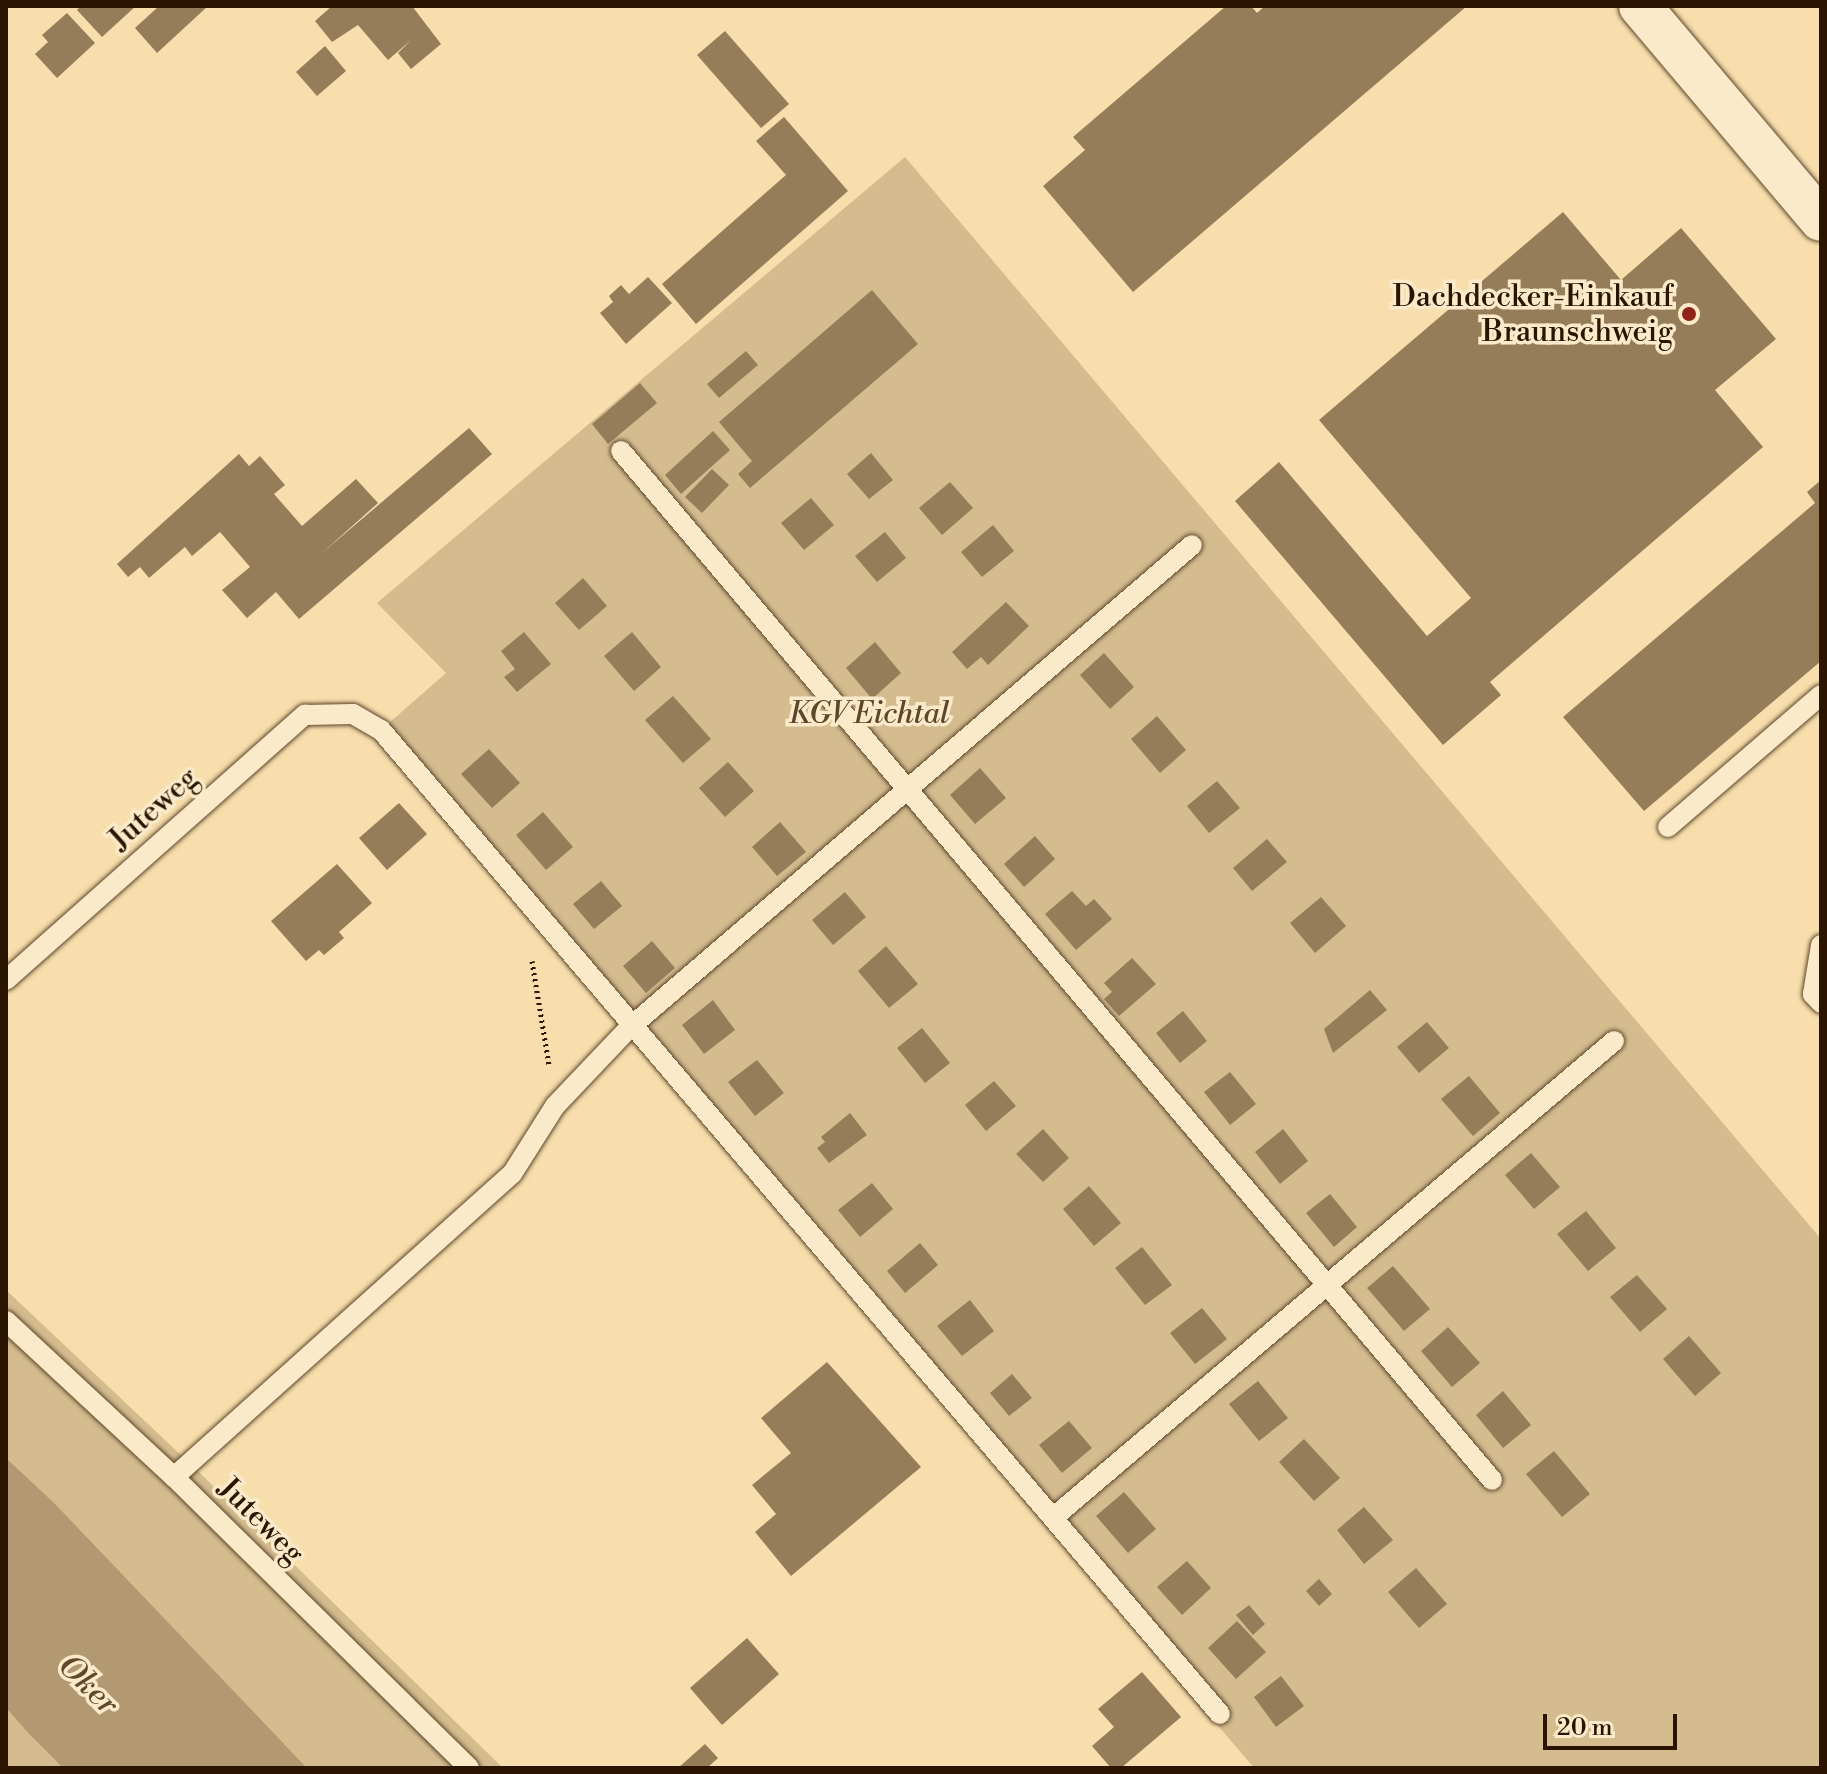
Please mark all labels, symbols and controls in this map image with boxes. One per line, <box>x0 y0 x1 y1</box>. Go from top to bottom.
place label: Dachdecker-Einkauf Braunschweig <box>1392 279 1673 350</box>
marker: Dachdecker-Einkauf Braunschweig <box>1680 305 1698 323</box>
park label: KGV Eichtal <box>788 696 950 732</box>
street label: Juteweg <box>102 760 206 858</box>
street label: Juteweg <box>211 1471 311 1571</box>
water label: Oker <box>50 1647 126 1723</box>
scale bar <box>1547 1698 1681 1748</box>
text: 20 m <box>1557 1713 1613 1743</box>

